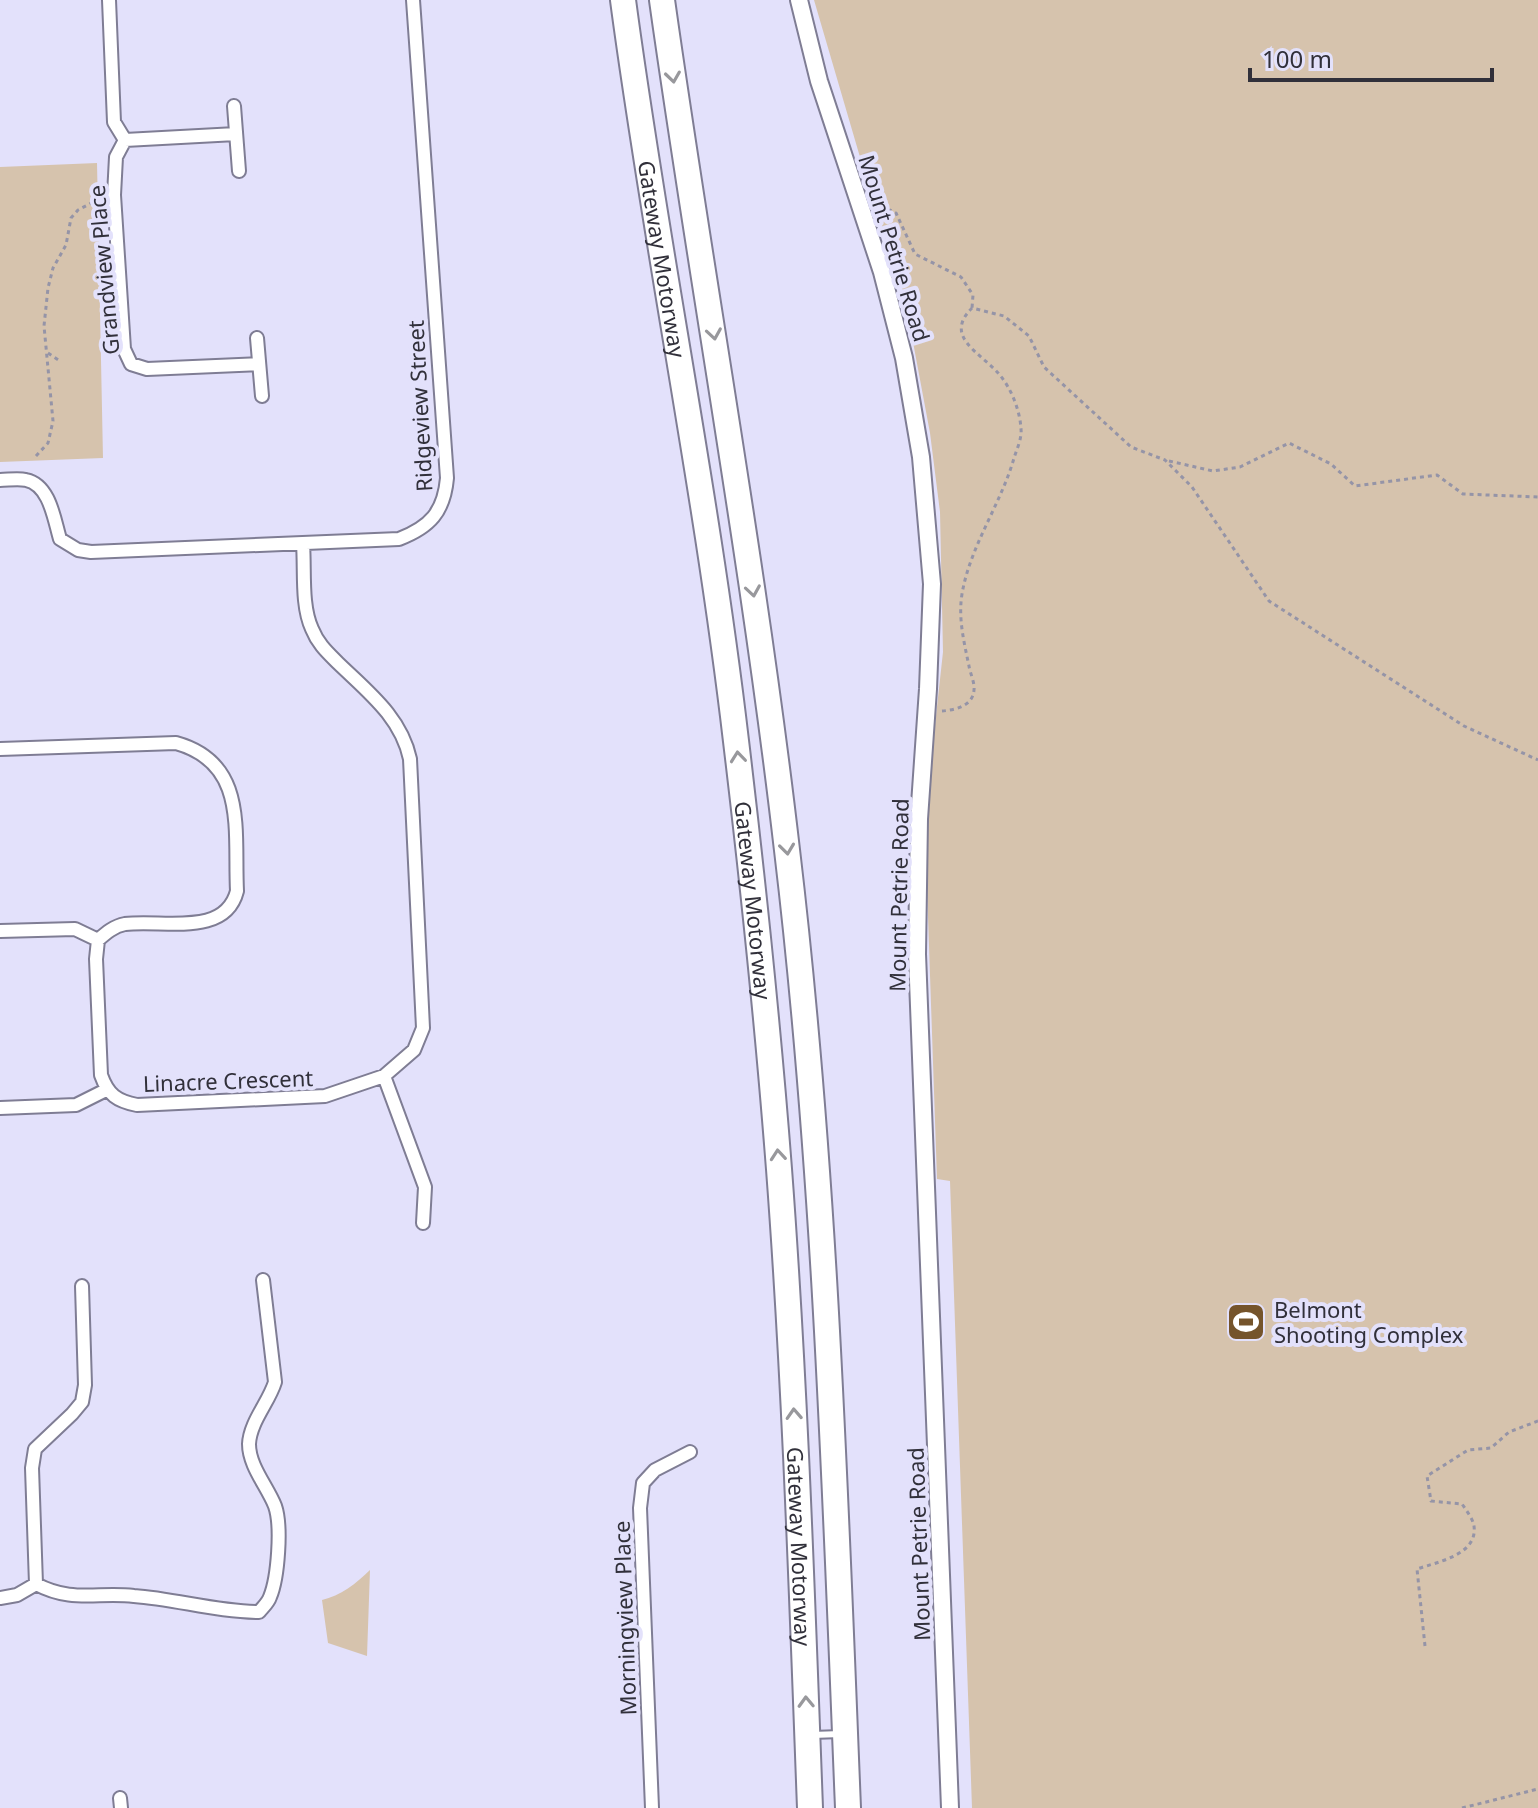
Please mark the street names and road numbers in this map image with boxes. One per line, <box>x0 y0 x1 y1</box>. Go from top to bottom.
street label: Mount Petrie Road <box>852 151 938 345</box>
street label: Gateway Motorway <box>632 158 694 361</box>
street label: Grandview Place <box>81 184 125 356</box>
street label: Ridgeview Street <box>400 319 438 492</box>
street label: Mount Petrie Road <box>881 798 915 992</box>
street label: Gateway Motorway <box>728 800 779 1002</box>
street label: Linacre Crescent <box>142 1062 314 1098</box>
street label: Gateway Motorway <box>781 1446 819 1648</box>
street label: Mount Petrie Road <box>900 1447 936 1641</box>
street label: Morningview Place <box>606 1520 642 1716</box>

